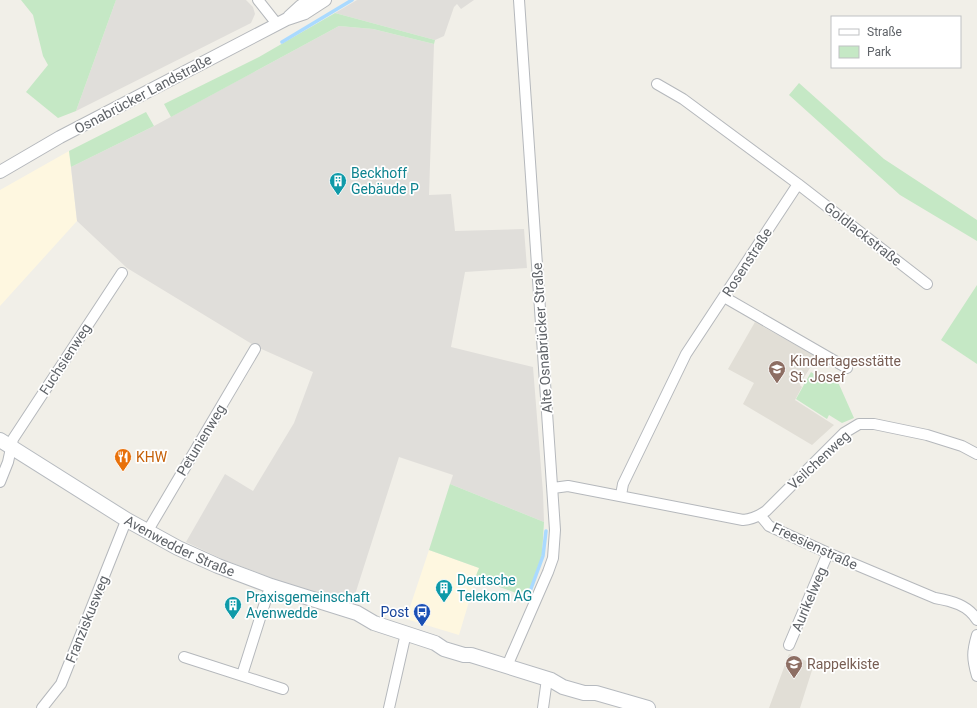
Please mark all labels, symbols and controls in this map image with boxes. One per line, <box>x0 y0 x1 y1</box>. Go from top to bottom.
legend <box>831 16 961 68</box>
text: Straße <box>867 25 902 39</box>
text: Park <box>867 45 892 59</box>
street label: Osnabrücker Landstraße <box>72 51 214 137</box>
place label: Beckhoff Gebäude P <box>351 165 419 197</box>
building icon: Beckhoff Gebäude P <box>328 171 348 196</box>
street label: Goldlackstraße <box>821 199 905 269</box>
street label: Rosenstraße <box>719 225 775 299</box>
street label: Alte Osnabrücker Straße <box>529 262 555 414</box>
street label: Fuchsienweg <box>36 320 94 398</box>
place label: Kindertagesstätte St. Josef <box>790 353 901 385</box>
school or university icon: Kindertagesstätte St. Josef <box>767 359 787 384</box>
street label: Petunienweg <box>173 401 229 479</box>
street label: Veilchenweg <box>785 427 853 493</box>
restaurant icon: KHW <box>113 447 133 472</box>
place label: KHW <box>136 449 168 465</box>
street label: Avenwedder Straße <box>122 512 237 580</box>
street label: Freesienstraße <box>770 519 860 573</box>
street label: Aurikelweg <box>788 564 830 634</box>
place label: Deutsche Telekom AG <box>457 572 532 604</box>
street label: Franziskusweg <box>62 573 112 665</box>
building icon: Deutsche Telekom AG <box>434 578 454 603</box>
place label: Praxisgemeinschaft Avenwedde <box>246 589 370 621</box>
building icon: Praxisgemeinschaft Avenwedde <box>223 595 243 620</box>
bus stop icon: Post <box>412 602 432 627</box>
place label: Post <box>380 604 409 620</box>
school or university icon: Rappelkiste <box>784 654 804 679</box>
place label: Rappelkiste <box>807 656 880 672</box>

